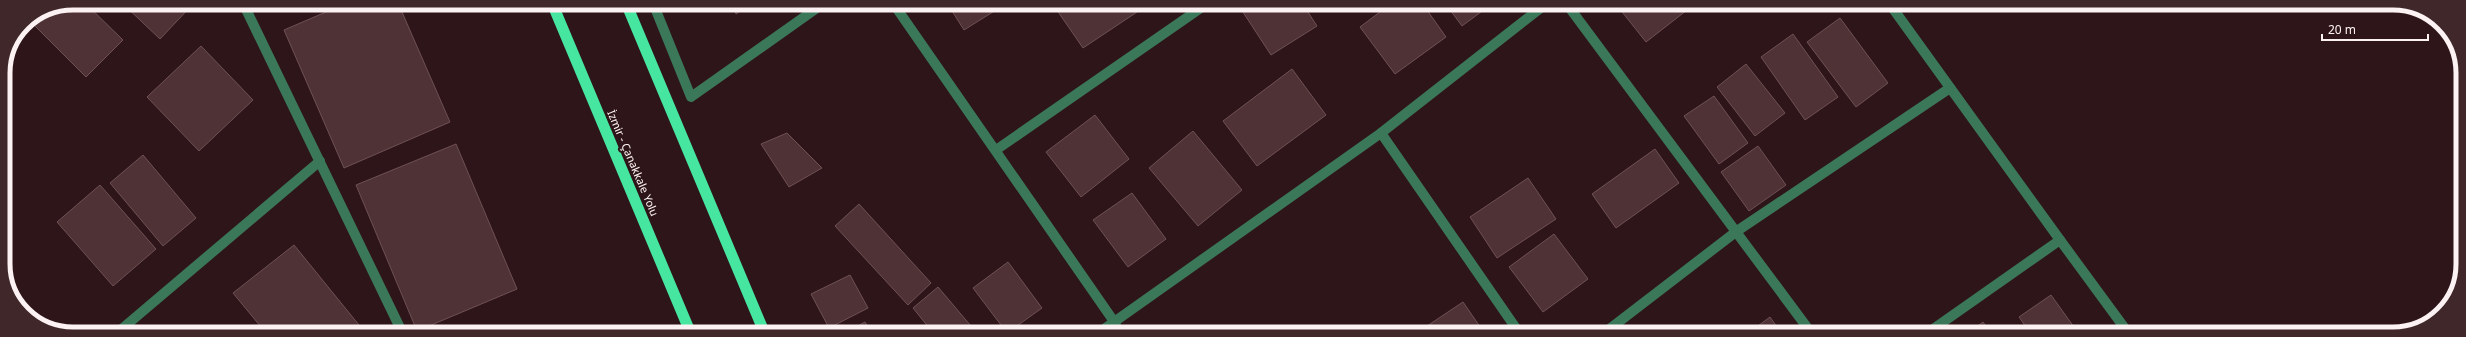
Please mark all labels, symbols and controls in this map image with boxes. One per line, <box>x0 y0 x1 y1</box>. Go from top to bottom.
scale bar <box>2322 16 2428 42</box>
text: 20 m <box>2328 21 2356 38</box>
street label: İzmir - Çanakkale Yolu <box>604 108 663 218</box>

